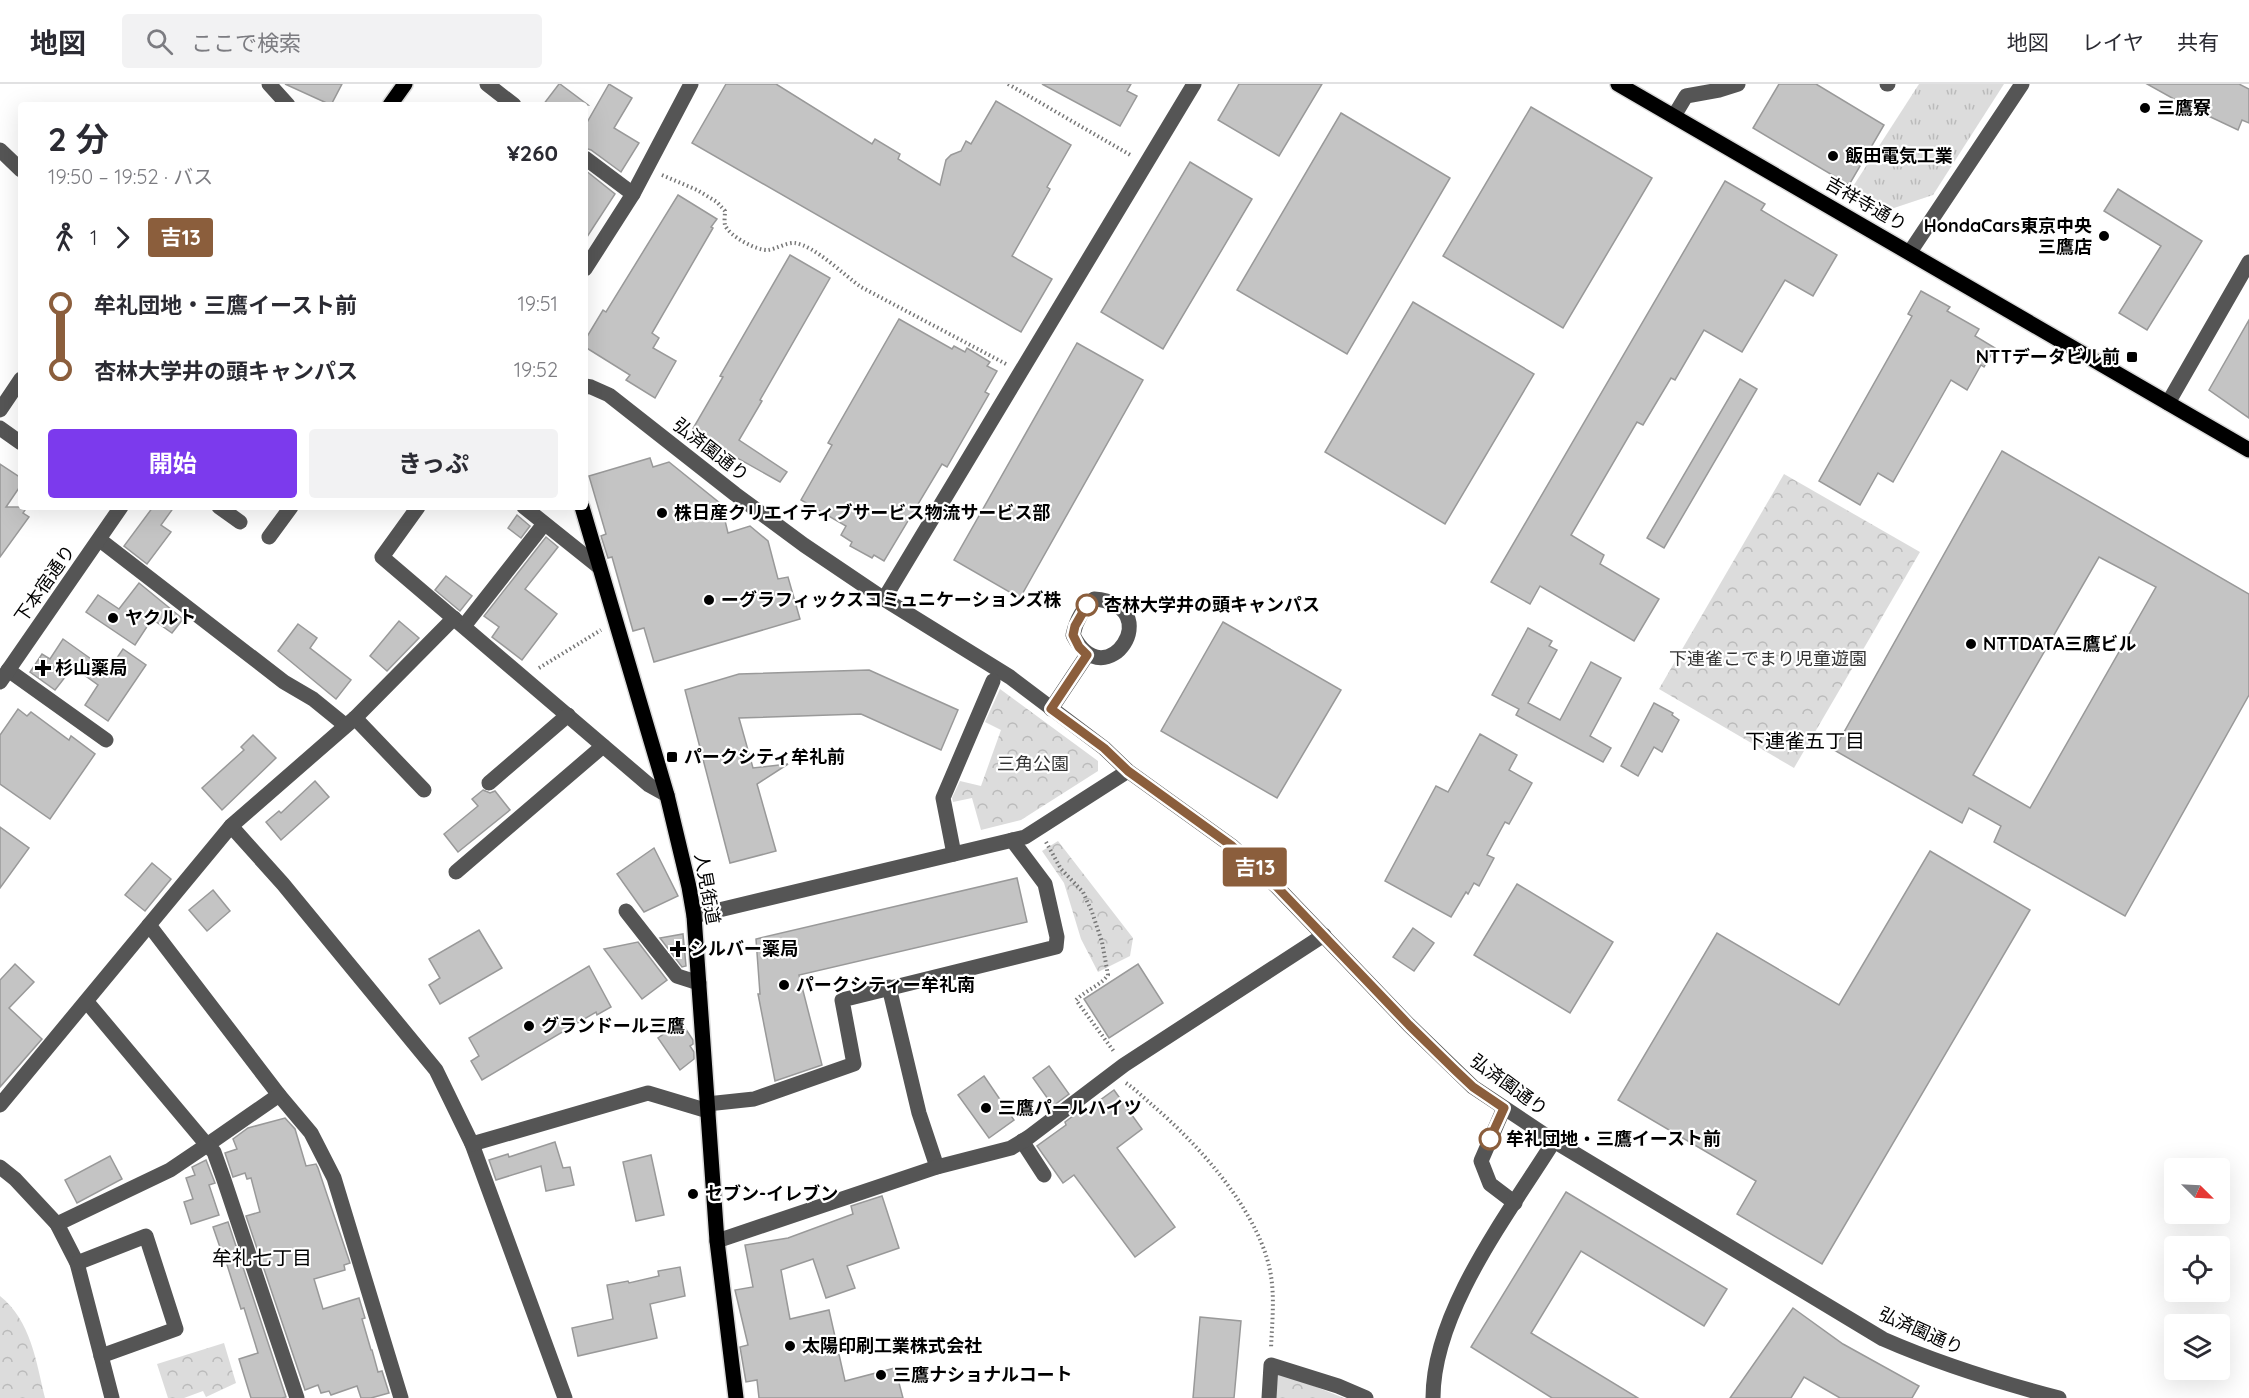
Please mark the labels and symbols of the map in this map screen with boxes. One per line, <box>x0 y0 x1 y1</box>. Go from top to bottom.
place label: 三鷹寮 <box>2157 96 2211 119</box>
marker: 三鷹寮 <box>2138 101 2152 115</box>
place label: 飯田電気工業 <box>1845 144 1953 167</box>
marker: 飯田電気工業 <box>1826 149 1840 163</box>
street label: 吉祥寺通り <box>1822 171 1911 236</box>
place label: HondaCars東京中央 三鷹店 <box>1924 214 2092 258</box>
marker: HondaCars東京中央 三鷹店 <box>2097 229 2111 243</box>
place label: NTTデータビル前 <box>1976 345 2120 368</box>
marker: NTTデータビル前 <box>2125 350 2139 364</box>
street label: 弘済園通り <box>669 413 754 486</box>
place label: 株日産クリエイティブサービス物流サービス部 <box>674 501 1051 524</box>
marker: 株日産クリエイティブサービス物流サービス部 <box>655 506 669 520</box>
street label: 下本宿通り <box>9 540 80 627</box>
place label: ーグラフィックスコミュニケーションズ株 <box>721 588 1061 611</box>
marker: ーグラフィックスコミュニケーションズ株 <box>702 593 716 607</box>
place label: 杏林大学井の頭キャンパス <box>1104 593 1320 616</box>
marker: 杏林大学井の頭キャンパス <box>1076 594 1098 616</box>
place label: ヤクルト <box>125 606 196 629</box>
marker: ヤクルト <box>106 611 120 625</box>
place label: NTTDATA三鷹ビル <box>1983 632 2137 655</box>
marker: NTTDATA三鷹ビル <box>1964 637 1978 651</box>
park label: 下連雀こでまり児童遊園 <box>1669 647 1867 670</box>
place label: 杉山薬局 <box>55 656 127 679</box>
marker: 杉山薬局 <box>36 661 50 675</box>
district label: 下連雀五丁目 <box>1745 728 1865 753</box>
place label: パークシティ牟礼前 <box>684 745 845 768</box>
marker: パークシティ牟礼前 <box>665 750 679 764</box>
park label: 三角公園 <box>997 752 1069 775</box>
line badge: 吉13 <box>1220 848 1290 886</box>
street label: 人見街道 <box>690 851 725 926</box>
place label: シルバー薬局 <box>690 937 798 960</box>
marker: シルバー薬局 <box>671 942 685 956</box>
place label: パークシティー牟礼南 <box>796 973 975 996</box>
marker: パークシティー牟礼南 <box>777 978 791 992</box>
place label: グランドール三鷹 <box>541 1014 685 1037</box>
marker: グランドール三鷹 <box>522 1019 536 1033</box>
street label: 弘済園通り <box>1466 1049 1552 1120</box>
place label: 三鷹パールハイツ <box>998 1096 1142 1119</box>
marker: 三鷹パールハイツ <box>979 1101 993 1115</box>
place label: 牟礼団地・三鷹イースト前 <box>1506 1127 1721 1150</box>
marker: 牟礼団地・三鷹イースト前 <box>1479 1128 1501 1150</box>
north arrow <box>2164 1158 2230 1224</box>
place label: セブン-イレブン <box>705 1182 838 1205</box>
marker: セブン-イレブン <box>686 1187 700 1201</box>
district label: 牟礼七丁目 <box>212 1245 312 1270</box>
street label: 弘済園通り <box>1875 1302 1967 1359</box>
place label: 太陽印刷工業株式会社 <box>802 1334 982 1357</box>
marker: 太陽印刷工業株式会社 <box>783 1339 797 1353</box>
place label: 三鷹ナショナルコート <box>893 1363 1073 1386</box>
marker: 三鷹ナショナルコート <box>874 1368 888 1382</box>

